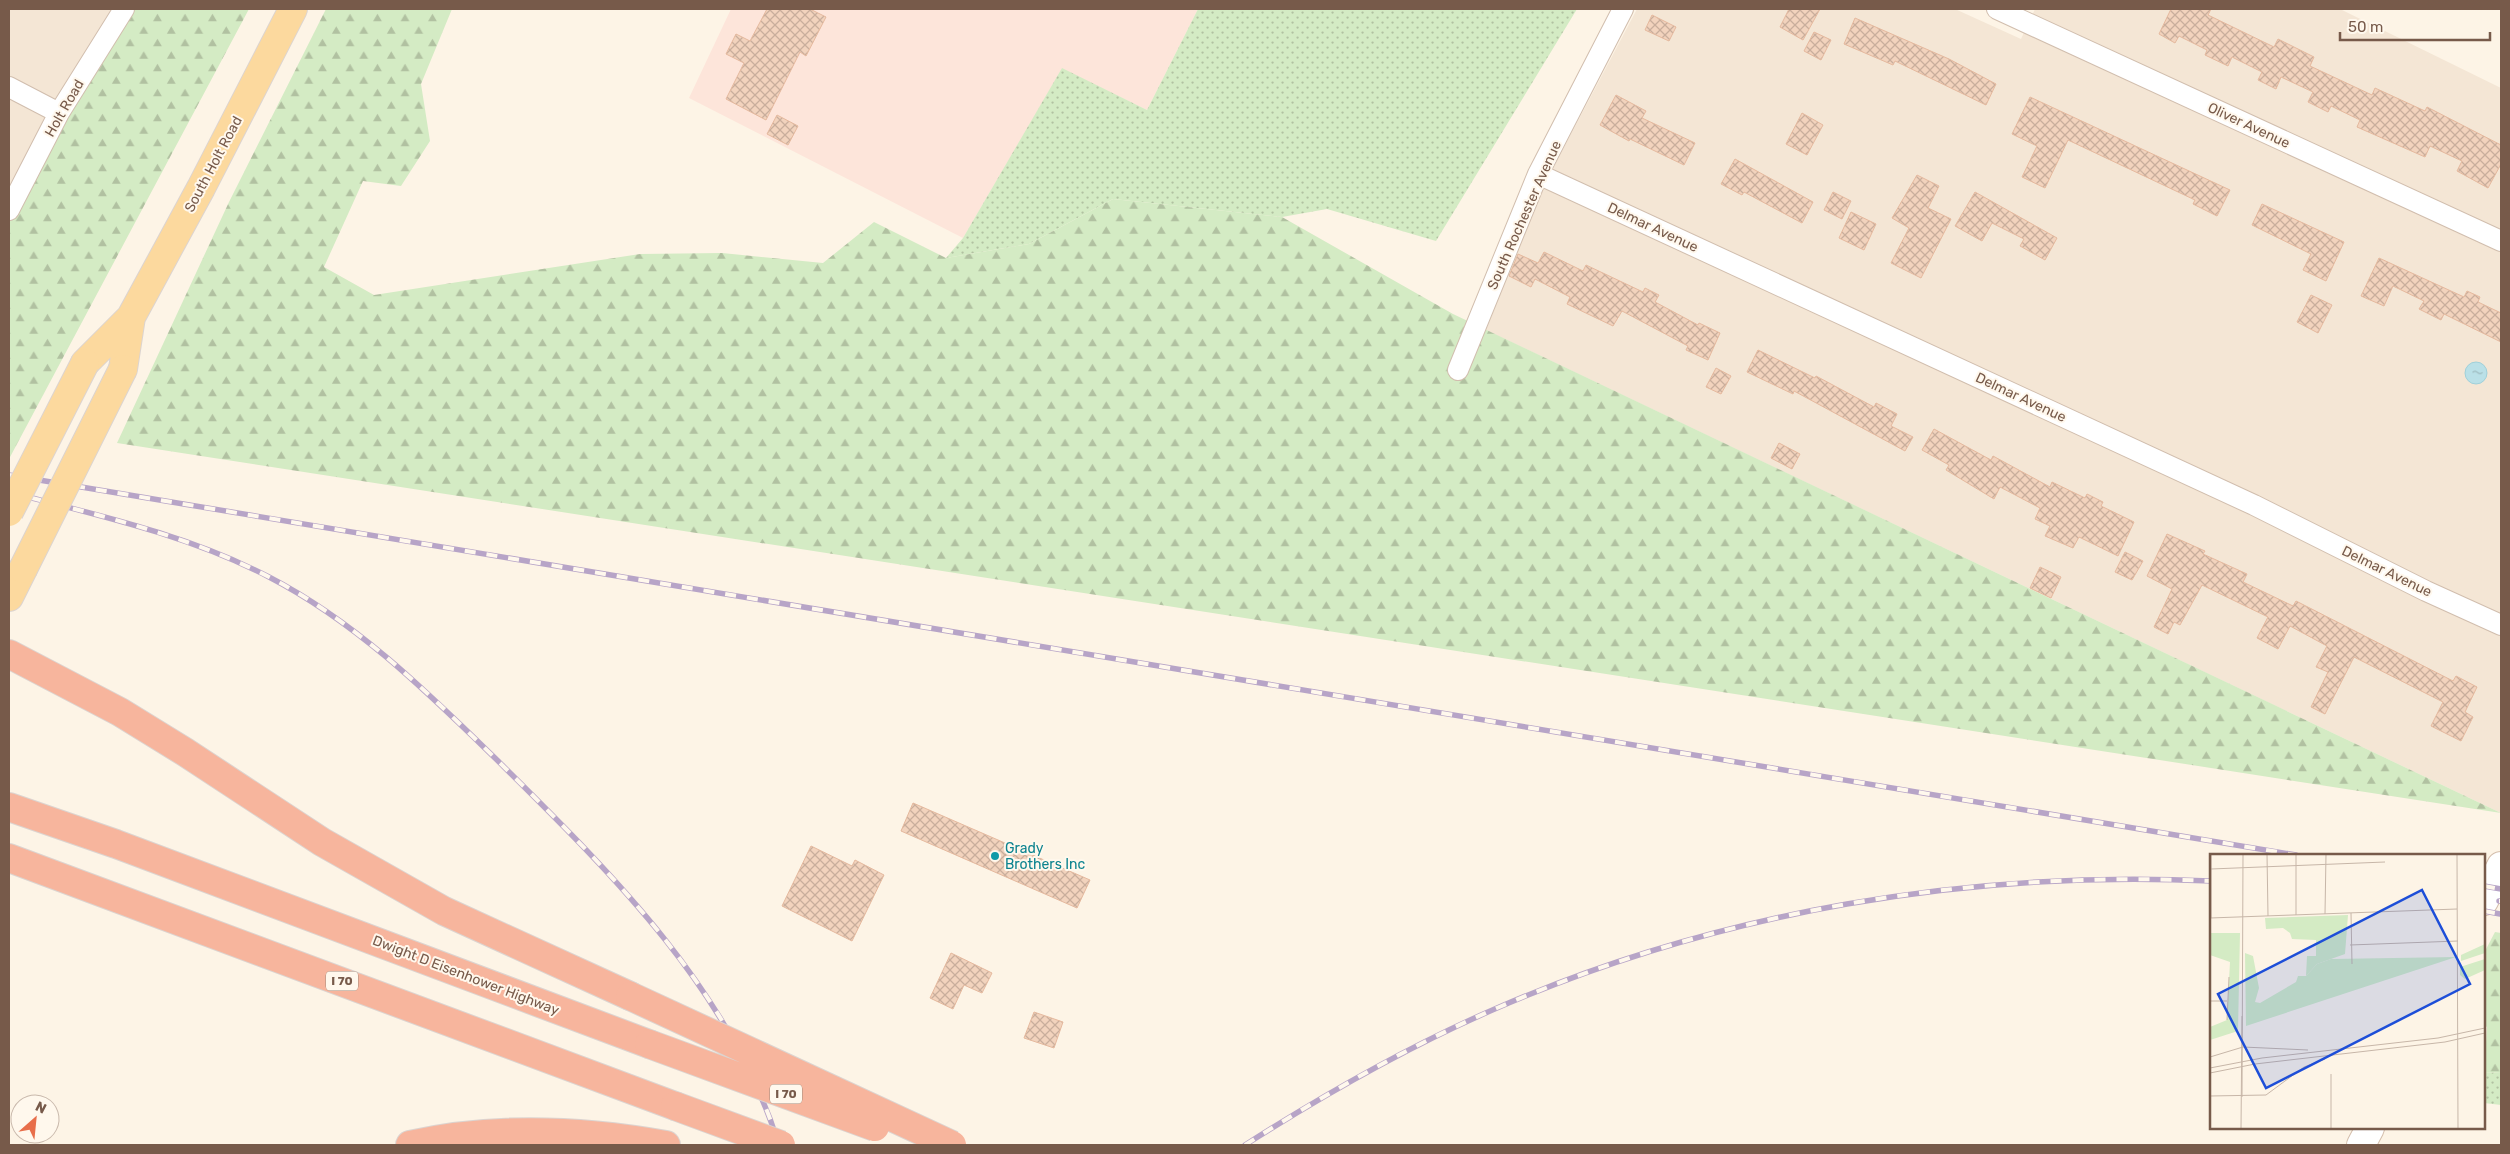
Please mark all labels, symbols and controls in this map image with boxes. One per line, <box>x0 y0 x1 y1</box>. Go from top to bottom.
scale bar <box>2340 10 2490 42</box>
text: 50 m <box>2348 18 2383 36</box>
street label: Holt Road <box>41 76 88 140</box>
street label: Oliver Avenue <box>2205 99 2293 152</box>
street label: South Holt Road <box>181 113 246 215</box>
street label: South Rochester Avenue <box>1484 138 1565 292</box>
street label: Delmar Avenue <box>1605 199 1701 256</box>
street label: Delmar Avenue <box>1973 369 2069 426</box>
street label: Delmar Avenue <box>2339 542 2435 601</box>
place label: Grady Brothers Inc <box>1005 840 1086 873</box>
marker: Grady Brothers Inc <box>989 850 1001 862</box>
inset map <box>2210 854 2485 1129</box>
street label: Dwight D Eisenhower Highway <box>370 932 562 1019</box>
road number: I 70 <box>326 971 358 990</box>
road number: I 70 <box>770 1084 802 1104</box>
north arrow <box>10 1094 60 1144</box>
text: N <box>32 1098 49 1118</box>

